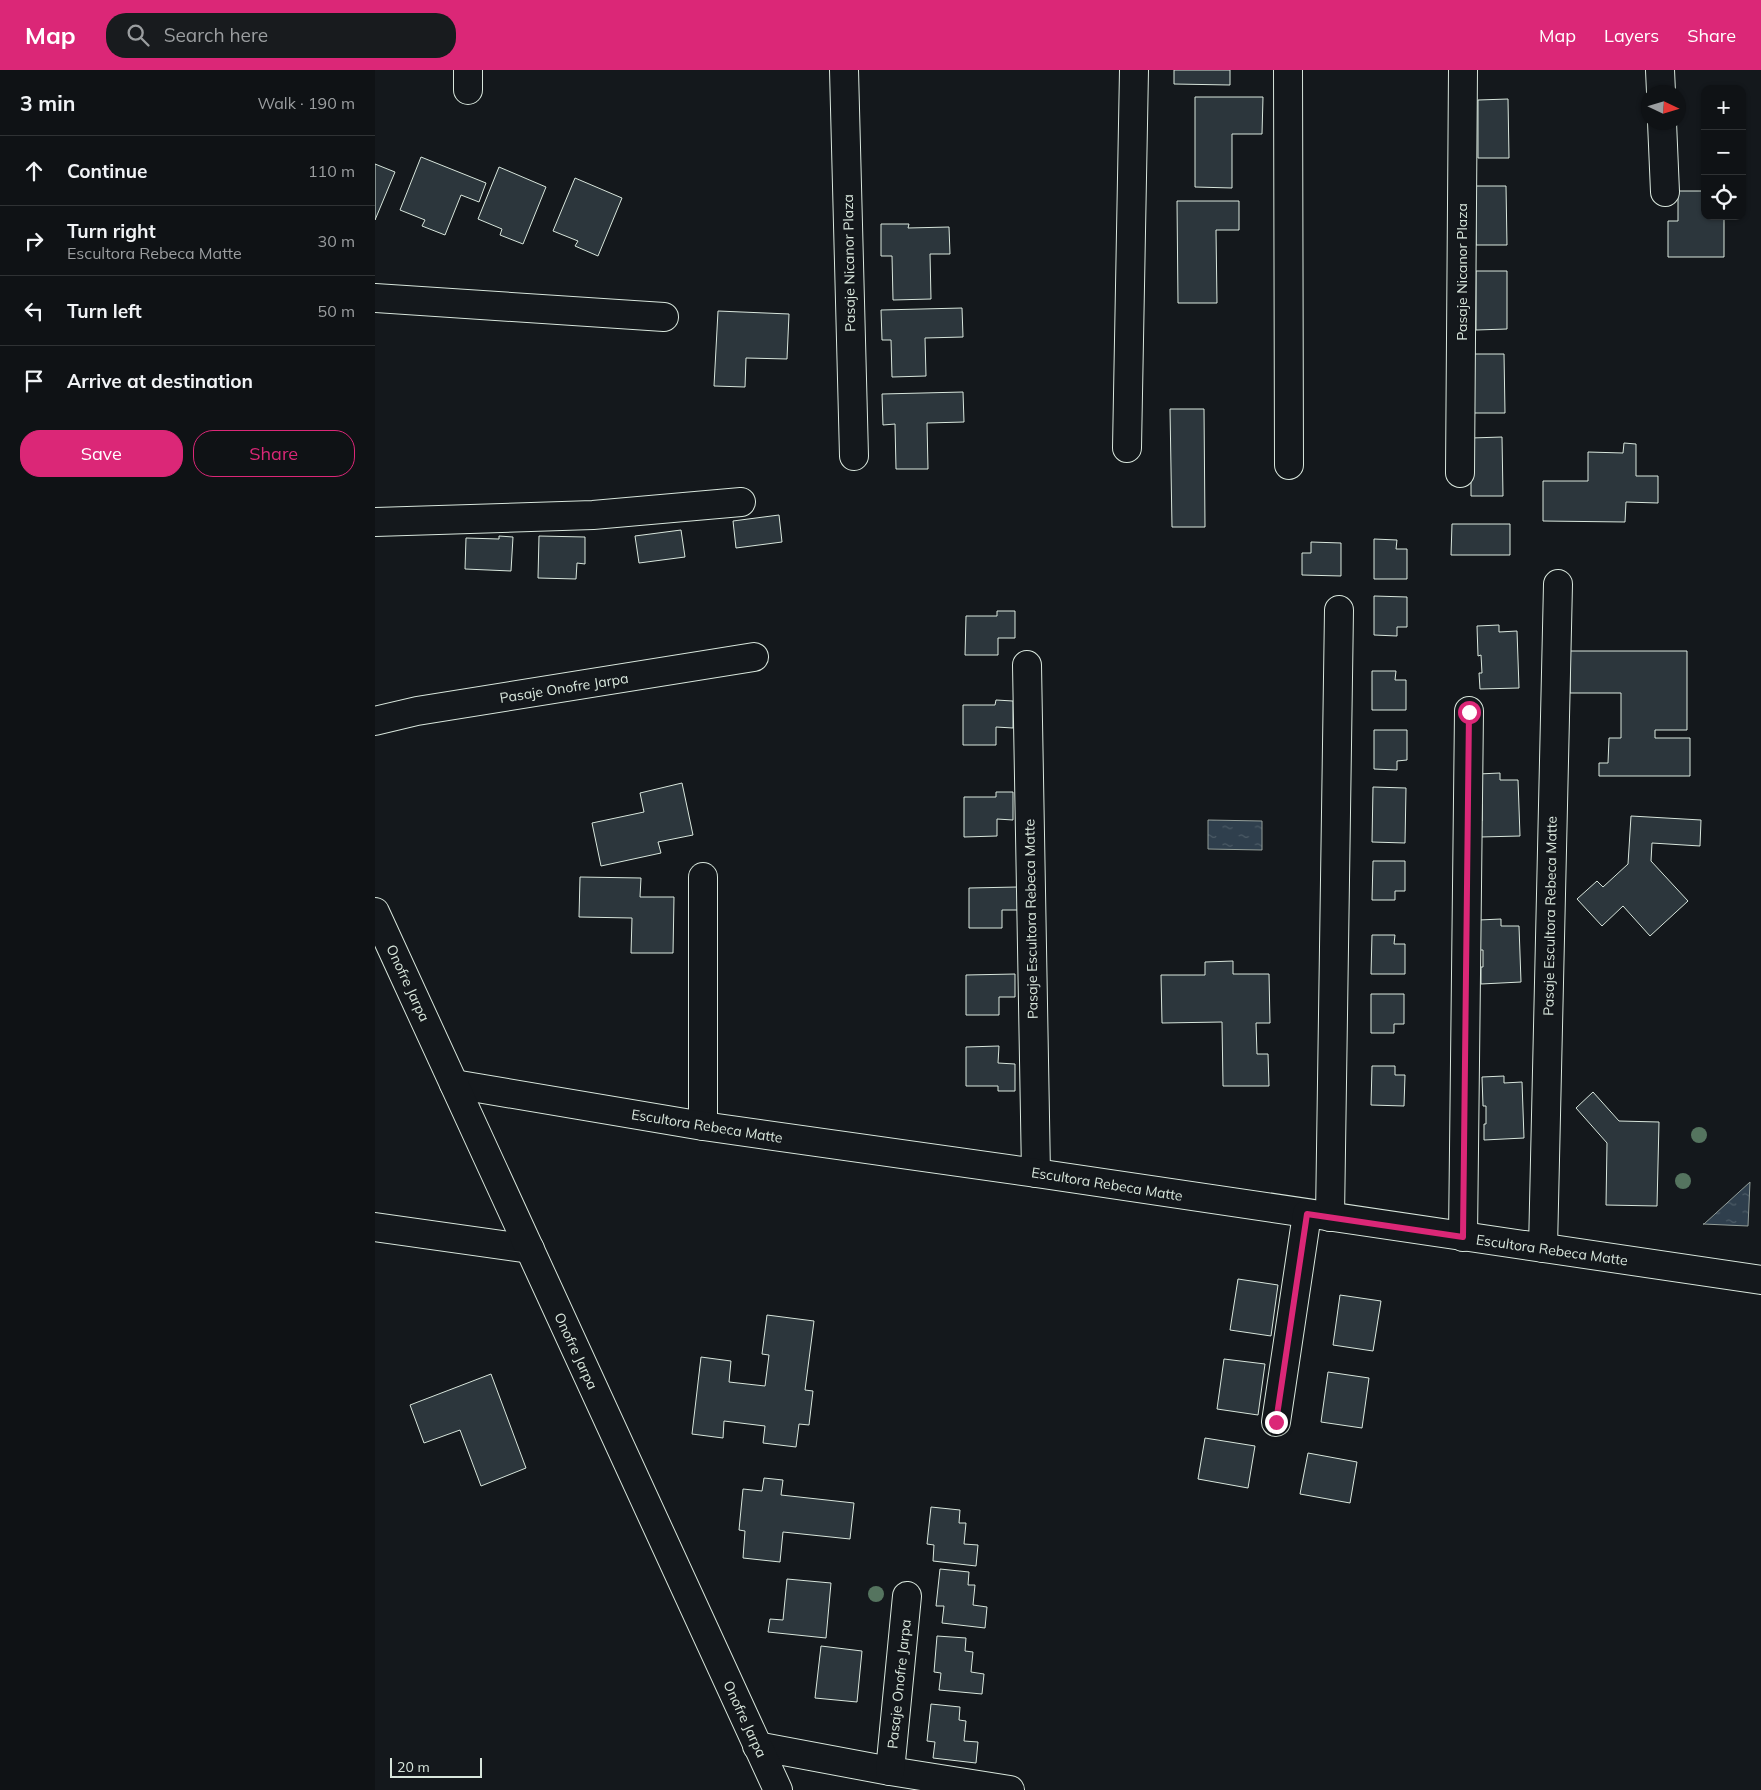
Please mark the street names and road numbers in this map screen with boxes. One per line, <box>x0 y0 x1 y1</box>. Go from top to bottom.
street label: Pasaje Nicanor Plaza <box>839 194 859 332</box>
street label: Pasaje Nicanor Plaza <box>1453 203 1471 341</box>
street label: Pasaje Onofre Jarpa <box>498 669 630 707</box>
street label: Pasaje Escultora Rebeca Matte <box>1539 816 1561 1016</box>
street label: Pasaje Escultora Rebeca Matte <box>1020 819 1042 1019</box>
street label: Onofre Jarpa <box>382 942 434 1024</box>
street label: Escultora Rebeca Matte <box>630 1105 784 1147</box>
street label: Escultora Rebeca Matte <box>1030 1163 1184 1205</box>
street label: Escultora Rebeca Matte <box>1475 1230 1629 1270</box>
street label: Onofre Jarpa <box>550 1310 602 1392</box>
street label: Pasaje Onofre Jarpa <box>883 1618 915 1750</box>
street label: Onofre Jarpa <box>719 1678 771 1760</box>

